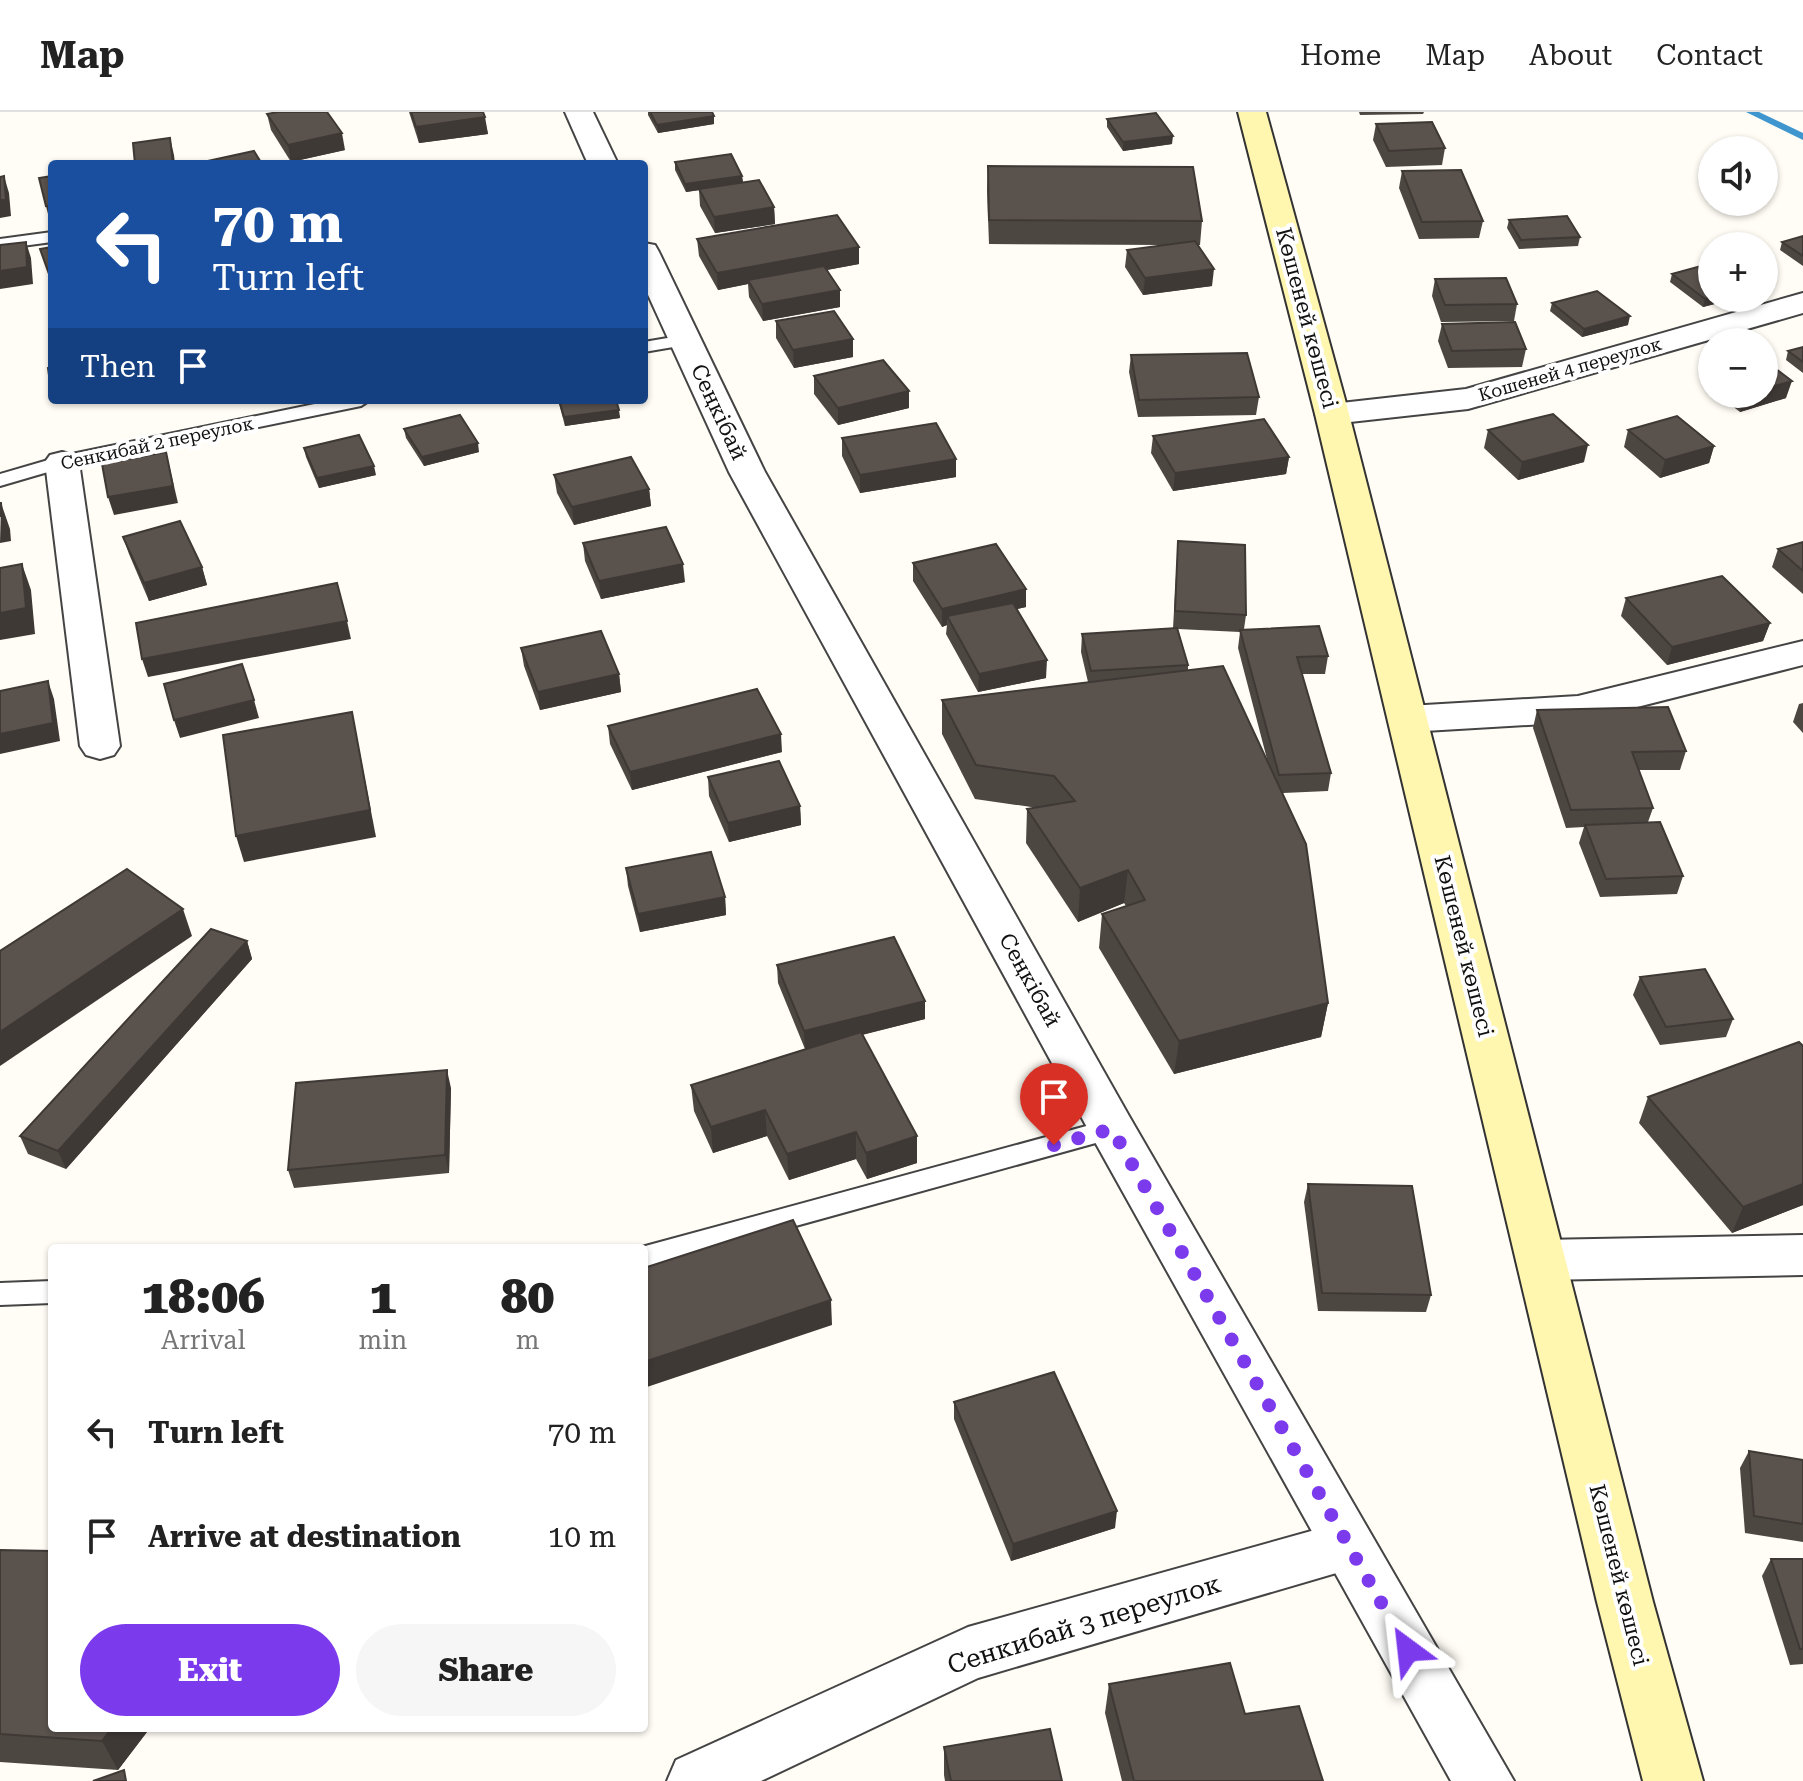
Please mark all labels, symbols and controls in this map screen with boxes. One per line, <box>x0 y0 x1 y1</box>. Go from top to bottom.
text: Map <box>40 33 125 77</box>
text: Home <box>1300 39 1381 72</box>
text: Map <box>1425 39 1485 72</box>
text: About <box>1529 39 1612 72</box>
text: Contact <box>1656 39 1763 72</box>
map controls <box>1698 136 1778 408</box>
button: sound <box>1698 136 1778 216</box>
text: 70 m <box>212 190 343 256</box>
icon: left <box>80 192 184 296</box>
street label: Көшеней көшесі <box>1271 225 1343 411</box>
button: + <box>1698 232 1778 312</box>
text: Turn left <box>212 257 364 299</box>
button: − <box>1698 328 1778 408</box>
street label: Кошеней 4 переулок <box>1476 333 1664 405</box>
icon: arrive <box>171 344 215 388</box>
text: Then <box>80 349 155 384</box>
street label: Сеңкібай <box>686 360 752 464</box>
street label: Сенкибай 2 переулок <box>59 412 255 474</box>
street label: Көшеней көшесі <box>1429 853 1499 1039</box>
street label: Сеңкібай <box>994 929 1066 1031</box>
pin <box>1020 1063 1088 1145</box>
icon: arrive <box>1032 1075 1076 1119</box>
text: 18:06 <box>141 1269 265 1325</box>
text: 1 <box>369 1269 396 1325</box>
text: 80 <box>501 1269 554 1325</box>
text: Arrival <box>161 1325 245 1355</box>
text: min <box>358 1325 407 1355</box>
text: m <box>516 1325 539 1355</box>
icon: left <box>80 1410 124 1454</box>
text: Turn left <box>148 1415 284 1450</box>
text: 70 m <box>547 1415 616 1450</box>
street label: Көшеней көшесі <box>1584 1482 1654 1668</box>
icon: arrive <box>80 1514 124 1558</box>
text: Arrive at destination <box>148 1519 461 1554</box>
text: 10 m <box>547 1519 616 1554</box>
street label: Сенкибай 3 переулок <box>944 1568 1224 1680</box>
position arrow <box>1366 1608 1450 1692</box>
button: Exit <box>80 1624 340 1716</box>
button: Share <box>356 1624 616 1716</box>

